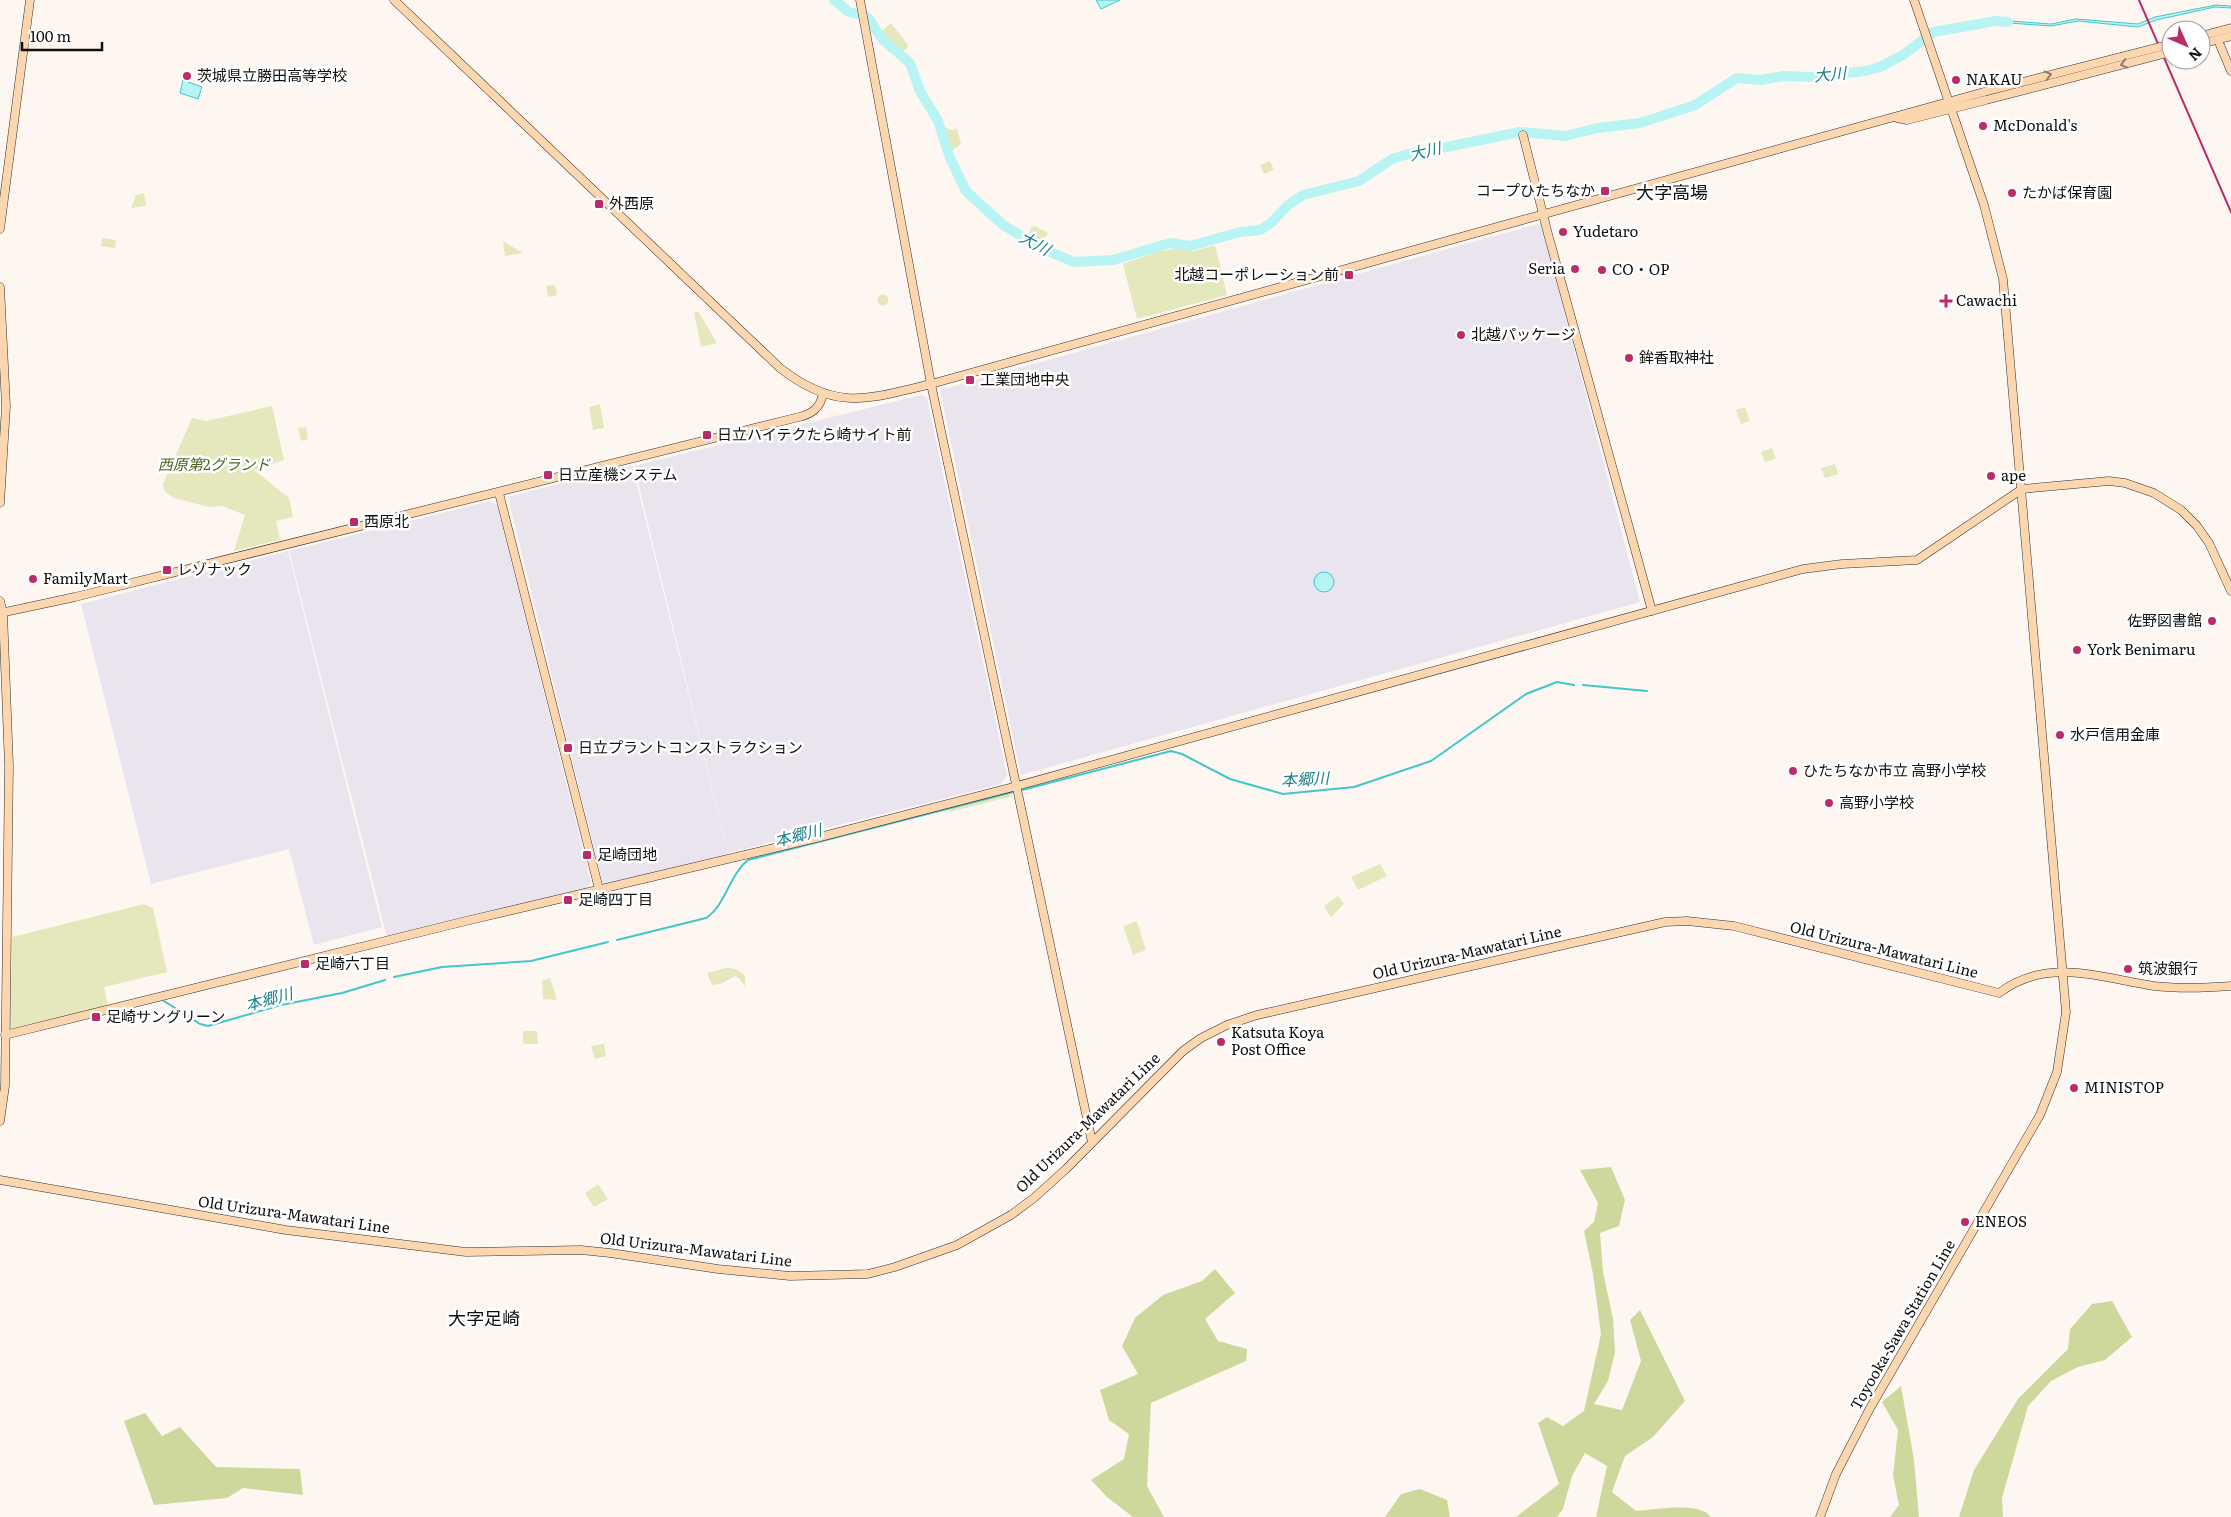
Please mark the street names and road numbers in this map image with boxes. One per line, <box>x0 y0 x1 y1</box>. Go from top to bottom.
street label: Old Urizura-Mawatari Line <box>1788 914 1981 983</box>
street label: Old Urizura-Mawatari Line <box>1370 919 1564 984</box>
street label: Old Urizura-Mawatari Line <box>1009 1046 1165 1197</box>
street label: Old Urizura-Mawatari Line <box>197 1189 392 1238</box>
street label: Old Urizura-Mawatari Line <box>599 1225 794 1272</box>
street label: Toyooka-Sawa Station Line <box>1843 1234 1960 1414</box>

